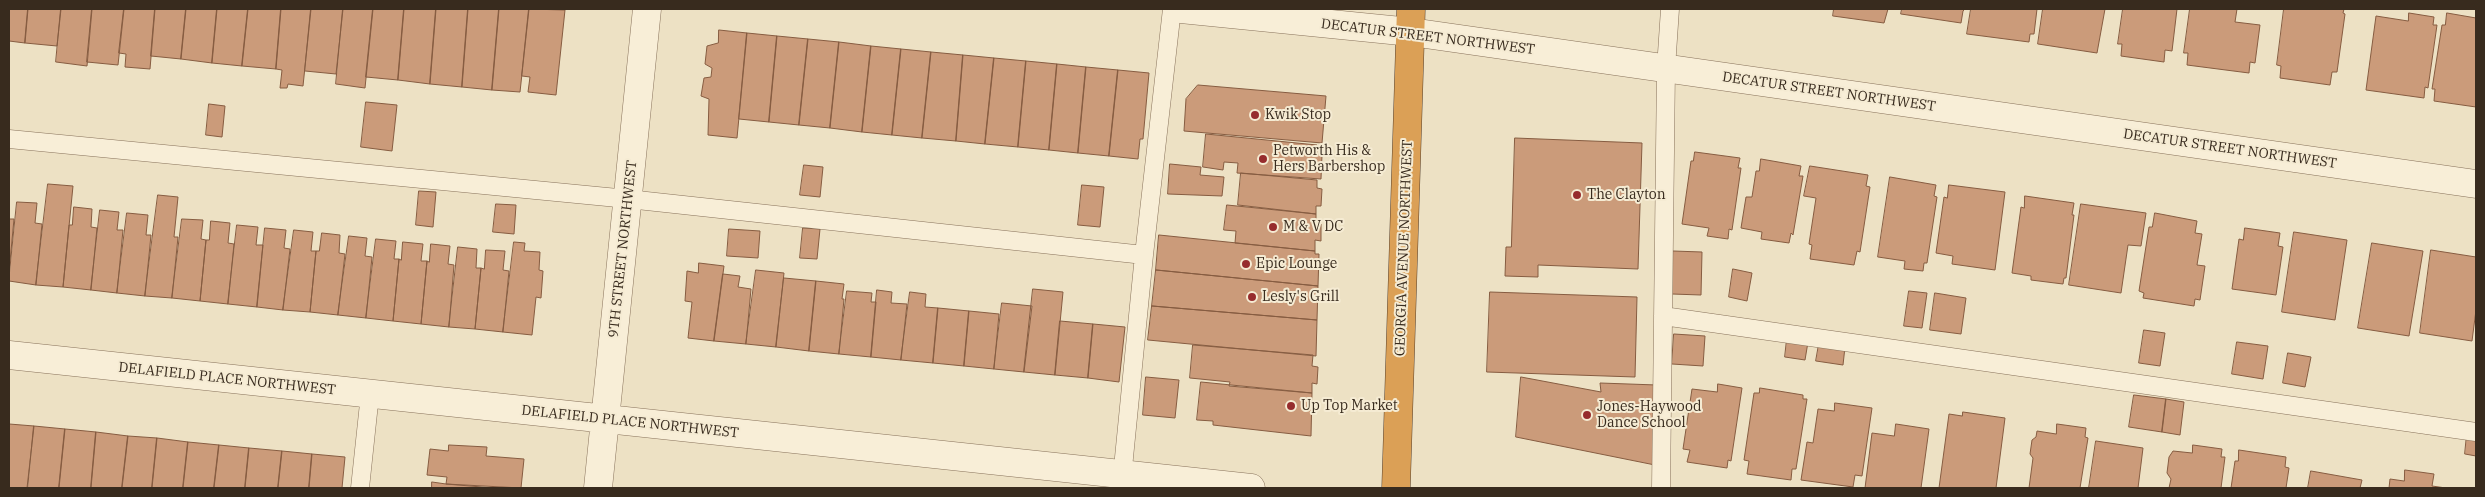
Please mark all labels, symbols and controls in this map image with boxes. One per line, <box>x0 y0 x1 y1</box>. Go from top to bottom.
street label: DECATUR STREET NORTHWEST <box>1320 16 1536 58</box>
street label: DECATUR STREET NORTHWEST <box>1721 69 1937 115</box>
place label: Kwik Stop <box>1265 107 1331 123</box>
marker: Kwik Stop <box>1249 109 1261 121</box>
street label: DECATUR STREET NORTHWEST <box>2122 126 2338 172</box>
street label: GEORGIA AVENUE NORTHWEST <box>1392 139 1416 357</box>
place label: Petworth His & Hers Barbershop <box>1273 143 1385 176</box>
marker: Petworth His & Hers Barbershop <box>1257 153 1269 165</box>
street label: 9TH STREET NORTHWEST <box>605 159 641 339</box>
place label: The Clayton <box>1587 187 1666 203</box>
marker: The Clayton <box>1571 189 1583 201</box>
place label: M & V DC <box>1283 219 1343 235</box>
marker: M & V DC <box>1267 221 1279 233</box>
place label: Epic Lounge <box>1256 256 1337 272</box>
marker: Epic Lounge <box>1240 258 1252 270</box>
place label: Lesly's Grill <box>1262 289 1339 305</box>
marker: Lesly's Grill <box>1246 291 1258 303</box>
street label: DELAFIELD PLACE NORTHWEST <box>117 359 337 399</box>
place label: Up Top Market <box>1301 398 1398 414</box>
place label: Jones-Haywood Dance School <box>1597 399 1701 432</box>
marker: Up Top Market <box>1285 400 1297 412</box>
street label: DELAFIELD PLACE NORTHWEST <box>520 402 740 442</box>
marker: Jones-Haywood Dance School <box>1581 409 1593 421</box>

